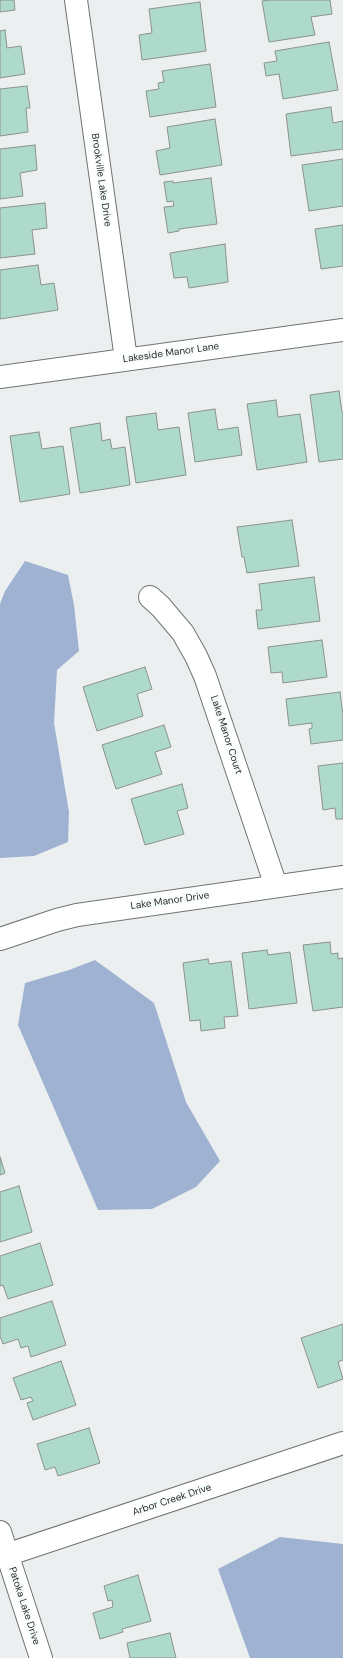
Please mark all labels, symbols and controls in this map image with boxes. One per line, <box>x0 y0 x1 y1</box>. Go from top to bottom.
street label: Brookville Lake Drive <box>88 132 114 228</box>
street label: Lakeside Manor Lane <box>122 340 220 366</box>
street label: Lake Manor Court <box>208 694 244 776</box>
street label: Lake Manor Drive <box>130 890 210 912</box>
street label: Arbor Creek Drive <box>131 1482 213 1518</box>
street label: Patoka Lake Drive <box>6 1566 42 1646</box>

